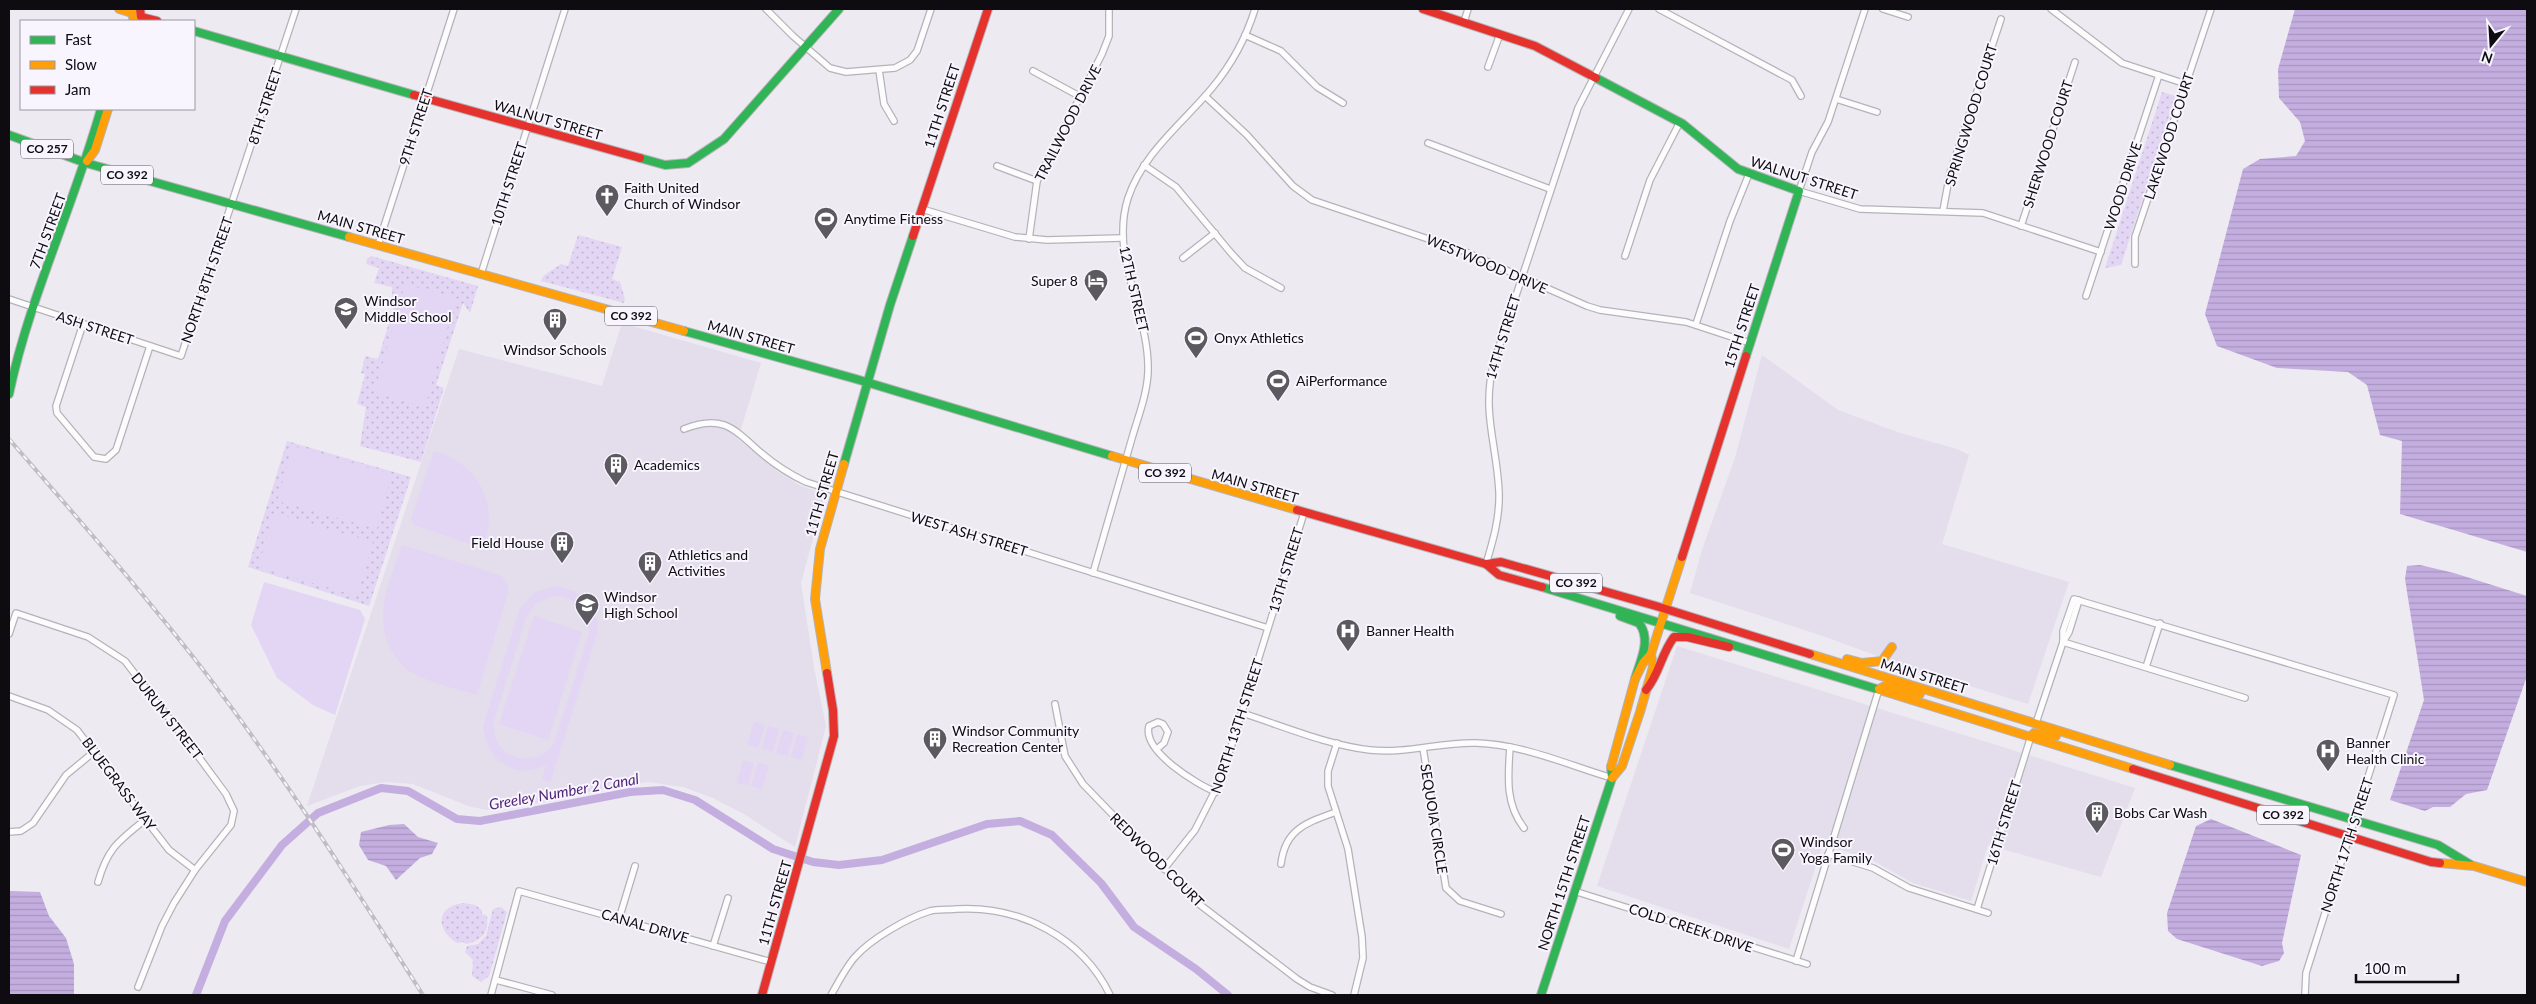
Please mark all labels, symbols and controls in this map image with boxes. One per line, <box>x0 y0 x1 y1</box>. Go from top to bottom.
legend <box>20 20 195 110</box>
north arrow <box>2466 20 2516 70</box>
text: Fast <box>65 30 92 48</box>
street label: SPRINGWOOD COURT <box>1941 41 2000 188</box>
text: N <box>2479 48 2495 68</box>
text: Slow <box>65 55 97 73</box>
street label: 11TH STREET <box>920 61 963 150</box>
street label: TRAILWOOD DRIVE <box>1031 62 1104 184</box>
street label: 8TH STREET <box>244 65 285 146</box>
street label: LAKEWOOD COURT <box>2140 70 2197 201</box>
street label: SHERWOOD COURT <box>2019 77 2076 210</box>
text: Jam <box>65 80 91 98</box>
street label: 9TH STREET <box>395 86 436 167</box>
street label: WALNUT STREET <box>492 96 605 143</box>
street label: 10TH STREET <box>487 139 530 228</box>
road number: CO 257 <box>21 140 73 158</box>
street label: WOOD DRIVE <box>2100 140 2145 232</box>
street label: WALNUT STREET <box>1748 152 1861 203</box>
road number: CO 392 <box>101 166 153 184</box>
place label: Faith United Church of Windsor <box>624 179 740 212</box>
church icon: Faith United Church of Windsor <box>594 183 620 217</box>
street label: 7TH STREET <box>26 190 69 271</box>
street label: MAIN STREET <box>316 206 407 247</box>
sports icon: Anytime Fitness <box>813 206 839 240</box>
place label: Anytime Fitness <box>844 210 943 227</box>
street label: NORTH 8TH STREET <box>177 214 236 345</box>
street label: WESTWOOD DRIVE <box>1424 230 1551 297</box>
street label: 12TH STREET <box>1116 244 1153 334</box>
hotel icon: Super 8 <box>1083 268 1109 302</box>
place label: Super 8 <box>1031 272 1078 289</box>
street label: 15TH STREET <box>1720 281 1763 370</box>
place label: Windsor Middle School <box>364 292 451 325</box>
street label: 14TH STREET <box>1482 292 1524 381</box>
school or university icon: Windsor Middle School <box>333 296 359 330</box>
road number: CO 392 <box>605 306 657 326</box>
street label: ASH STREET <box>54 307 137 348</box>
building icon: Windsor Schools <box>542 307 568 341</box>
street label: MAIN STREET <box>706 316 797 357</box>
sports icon: Onyx Athletics <box>1183 325 1209 359</box>
place label: Onyx Athletics <box>1214 329 1304 346</box>
place label: Windsor Schools <box>503 341 607 358</box>
sports icon: AiPerformance <box>1265 368 1291 402</box>
place label: AiPerformance <box>1296 372 1387 389</box>
street label: 11TH STREET <box>801 449 842 538</box>
building icon: Academics <box>603 452 629 486</box>
place label: Academics <box>634 456 700 473</box>
road number: CO 392 <box>1139 463 1191 482</box>
street label: MAIN STREET <box>1210 465 1301 506</box>
street label: WEST ASH STREET <box>909 508 1030 560</box>
street label: 13TH STREET <box>1265 525 1307 614</box>
building icon: Field House <box>549 530 575 564</box>
place label: Field House <box>471 534 544 551</box>
place label: Athletics and Activities <box>668 546 748 579</box>
building icon: Athletics and Activities <box>637 550 663 584</box>
road number: CO 392 <box>1550 574 1602 592</box>
place label: Windsor High School <box>604 588 678 621</box>
school or university icon: Windsor High School <box>574 592 600 626</box>
hospital icon: Banner Health <box>1335 618 1361 652</box>
place label: Banner Health <box>1366 622 1454 639</box>
street label: MAIN STREET <box>1879 654 1970 697</box>
street label: NORTH 13TH STREET <box>1207 656 1267 795</box>
street label: DURUM STREET <box>128 669 207 763</box>
place label: Windsor Community Recreation Center <box>952 722 1080 755</box>
building icon: Windsor Community Recreation Center <box>922 726 948 760</box>
street label: BLUEGRASS WAY <box>79 734 160 834</box>
place label: Banner Health Clinic <box>2346 734 2425 767</box>
hospital icon: Banner Health Clinic <box>2315 738 2341 772</box>
street label: SEQUOIA CIRCLE <box>1417 763 1452 875</box>
water label: Greeley Number 2 Canal <box>487 769 641 813</box>
street label: NORTH 17TH STREET <box>2317 775 2377 914</box>
street label: 16TH STREET <box>1983 778 2025 867</box>
building icon: Bobs Car Wash <box>2084 800 2110 834</box>
place label: Bobs Car Wash <box>2114 804 2207 821</box>
road number: CO 392 <box>2257 806 2309 824</box>
street label: REDWOOD COURT <box>1107 809 1208 911</box>
street label: NORTH 15TH STREET <box>1534 813 1594 952</box>
place label: Windsor Yoga Family <box>1800 833 1873 866</box>
sports icon: Windsor Yoga Family <box>1770 837 1796 871</box>
street label: 11TH STREET <box>754 858 795 947</box>
street label: COLD CREEK DRIVE <box>1627 899 1756 956</box>
street label: CANAL DRIVE <box>599 905 691 946</box>
scale bar <box>2356 952 2458 984</box>
text: 100 m <box>2364 959 2406 977</box>

